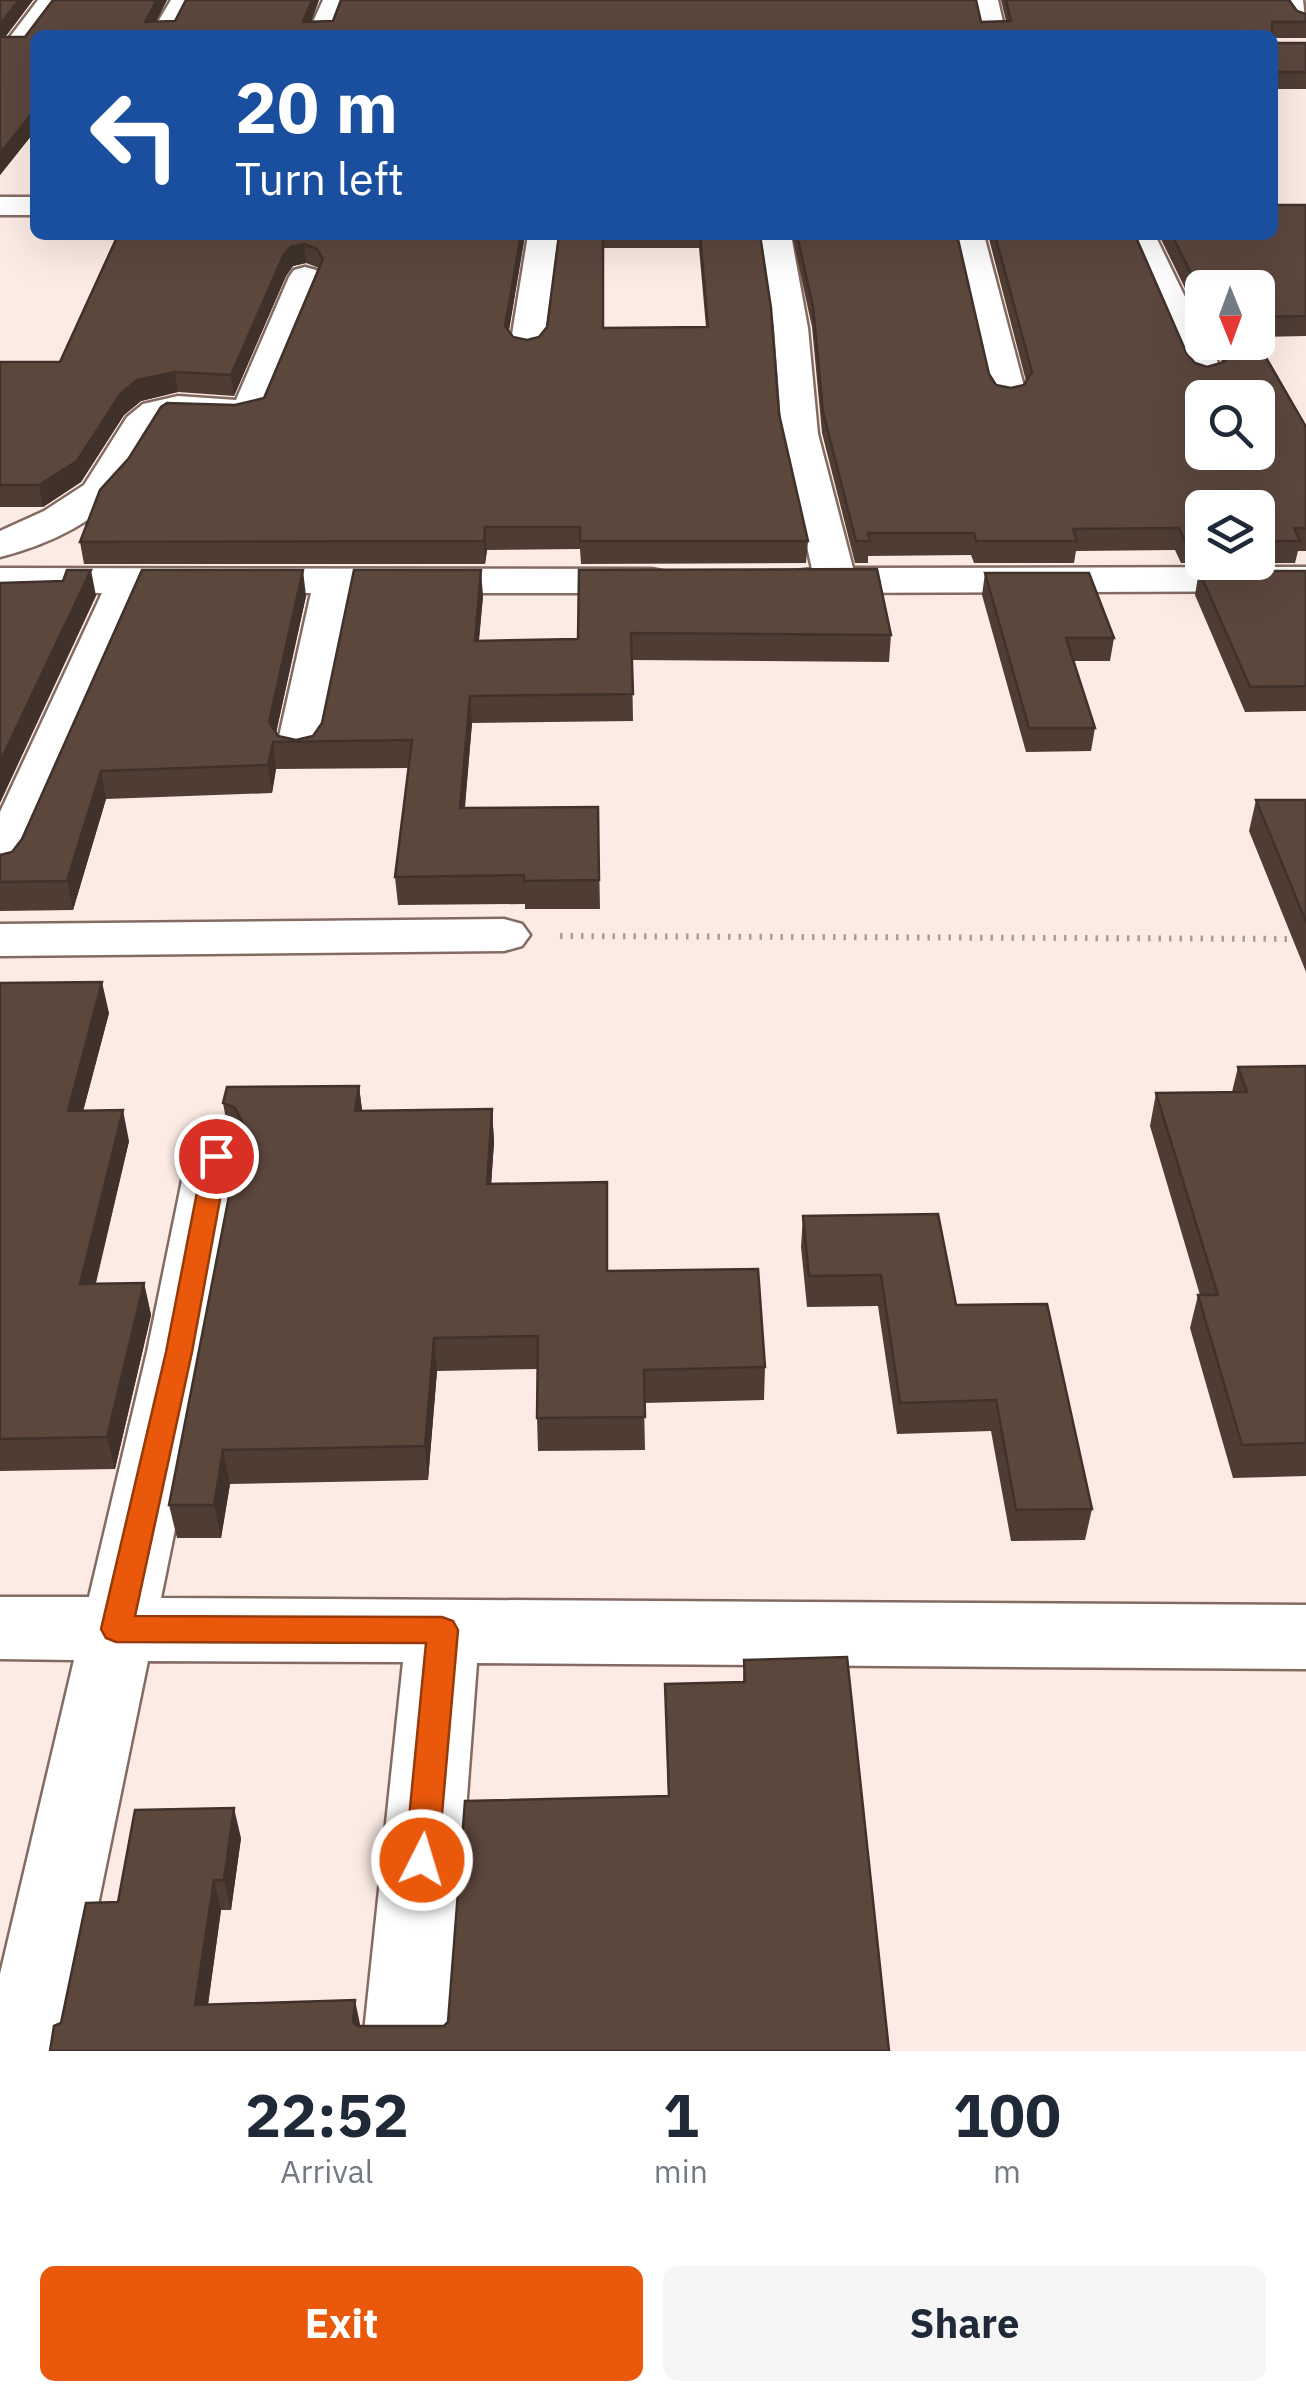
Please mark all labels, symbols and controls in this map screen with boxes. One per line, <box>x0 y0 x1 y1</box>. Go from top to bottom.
text: 20 m <box>235 61 398 152</box>
icon: left <box>70 70 200 200</box>
text: Turn left <box>235 149 404 207</box>
north arrow <box>1185 270 1275 360</box>
map controls <box>1185 270 1275 580</box>
button: search <box>1185 380 1275 470</box>
button: layers <box>1185 490 1275 580</box>
pin <box>174 1114 259 1199</box>
icon: arrive <box>189 1129 244 1184</box>
position arrow <box>370 1808 474 1912</box>
text: 22:52 <box>245 2075 409 2154</box>
text: 1 <box>663 2075 699 2154</box>
text: 100 <box>953 2075 1061 2154</box>
text: Arrival <box>280 2150 374 2192</box>
text: min <box>654 2150 708 2192</box>
text: m <box>993 2150 1021 2192</box>
button: Exit <box>40 2266 643 2381</box>
button: Share <box>663 2266 1266 2381</box>

